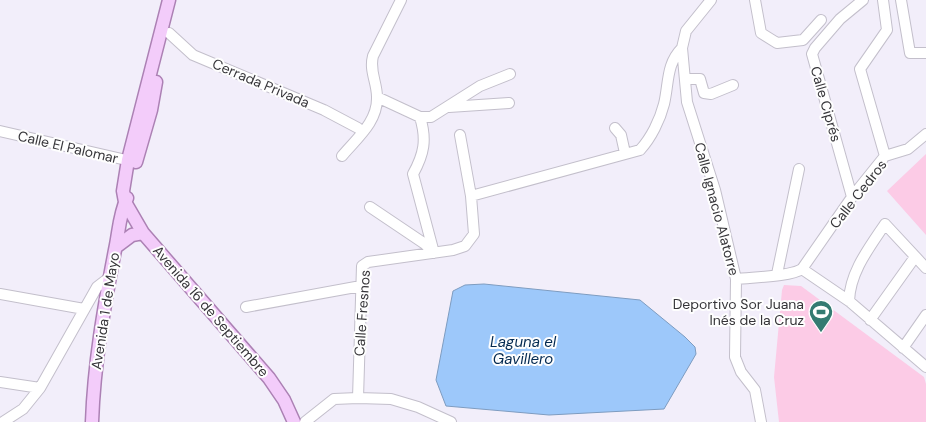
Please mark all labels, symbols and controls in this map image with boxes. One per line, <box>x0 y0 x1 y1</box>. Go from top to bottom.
street label: Cerrada Privada <box>210 54 312 112</box>
street label: Calle Ciprés <box>807 64 845 144</box>
street label: Calle El Palomar <box>16 127 120 167</box>
street label: Calle Ignacio Alatorre <box>691 140 743 278</box>
street label: Calle Cedros <box>825 156 891 232</box>
street label: Avenida 16 de Septiembre <box>149 242 273 380</box>
street label: Avenida 1 de Mayo <box>87 251 123 371</box>
street label: Calle Fresnos <box>350 269 374 357</box>
place label: Deportivo Sor Juana Inés de la Cruz <box>673 295 804 329</box>
sports icon: Deportivo Sor Juana Inés de la Cruz <box>808 299 834 333</box>
water label: Laguna el Gavillero <box>490 332 557 369</box>

